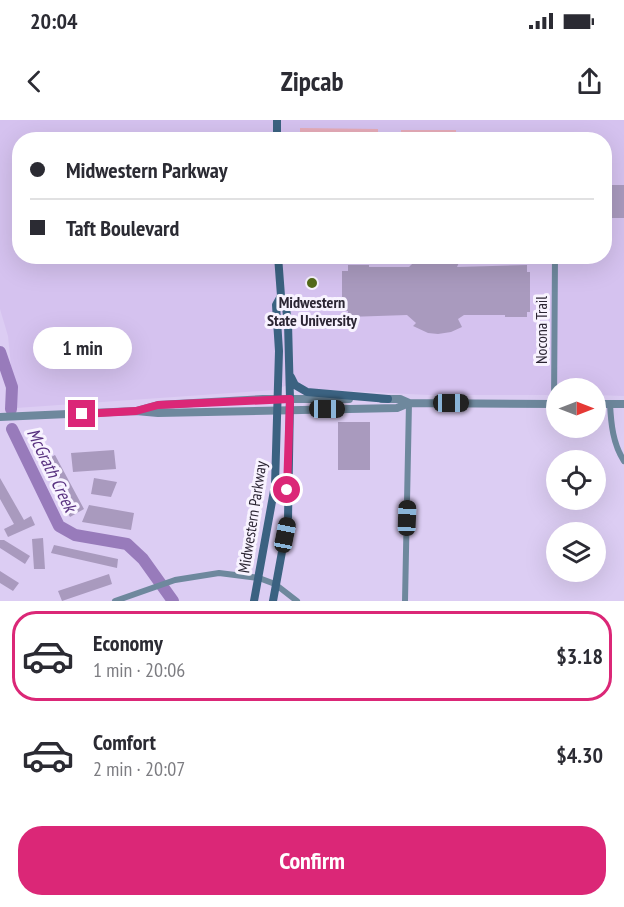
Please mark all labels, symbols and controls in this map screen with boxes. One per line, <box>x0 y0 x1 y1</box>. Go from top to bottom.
text: 20:04 <box>30 7 78 35</box>
text: Zipcab <box>281 64 343 98</box>
icon: back <box>18 65 51 98</box>
icon: share <box>573 65 606 98</box>
text: Midwestern Parkway <box>66 156 228 184</box>
text: Taft Boulevard <box>66 214 179 242</box>
marker: Midwestern State University <box>305 276 319 290</box>
place label: Midwestern State University <box>267 292 358 330</box>
street label: Nocona Trail <box>531 296 551 364</box>
callout: 1 min <box>32 327 132 369</box>
text: 1 min <box>62 335 103 361</box>
north arrow <box>546 378 606 438</box>
map controls <box>546 378 606 582</box>
car <box>433 394 469 412</box>
route end <box>68 400 95 427</box>
car <box>309 400 345 418</box>
water label: McGrath Creek <box>22 424 83 517</box>
button: locate <box>546 450 606 510</box>
street label: Midwestern Parkway <box>233 460 271 574</box>
route start <box>273 476 300 503</box>
car <box>397 500 417 536</box>
car <box>273 516 297 554</box>
button: layers <box>546 522 606 582</box>
icon: car <box>21 629 75 683</box>
text: Economy <box>93 629 163 657</box>
text: $3.18 <box>556 642 603 670</box>
text: 1 min · 20:06 <box>93 657 185 683</box>
icon: car <box>21 728 75 782</box>
text: Comfort <box>93 728 156 756</box>
text: $4.30 <box>556 741 603 769</box>
text: 2 min · 20:07 <box>93 756 185 782</box>
button: Confirm <box>18 826 606 895</box>

